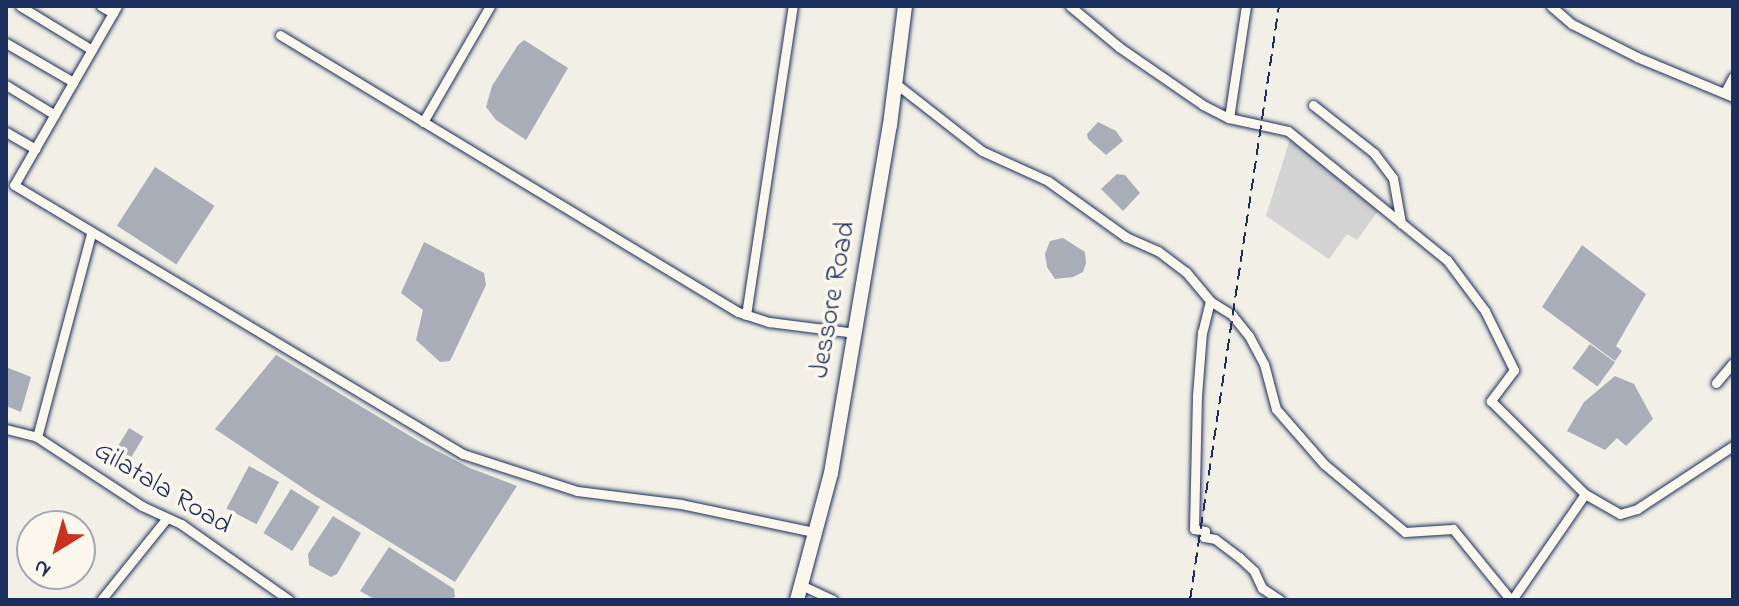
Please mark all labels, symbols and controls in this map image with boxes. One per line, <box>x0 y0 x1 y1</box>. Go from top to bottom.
street label: Jessore Road <box>804 219 864 381</box>
street label: Gilatala Road <box>87 435 237 543</box>
north arrow <box>16 510 96 590</box>
text: N <box>27 550 58 585</box>

